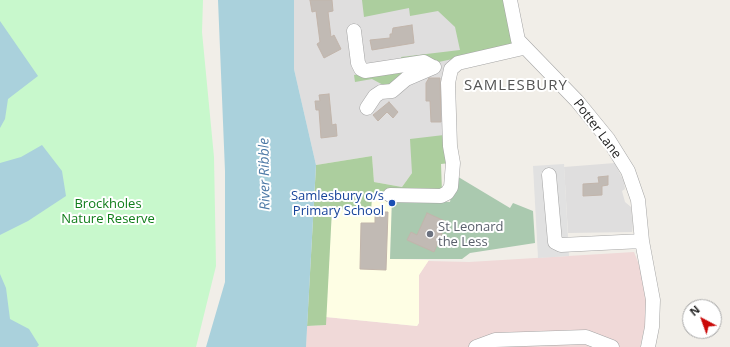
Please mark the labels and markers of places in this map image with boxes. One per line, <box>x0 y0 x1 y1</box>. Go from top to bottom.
place label: Samlesbury o/s Primary School <box>291 188 384 219</box>
marker: Samlesbury o/s Primary School <box>387 198 397 208</box>
place label: St Leonard the Less <box>438 219 504 250</box>
marker: St Leonard the Less <box>425 229 435 239</box>

